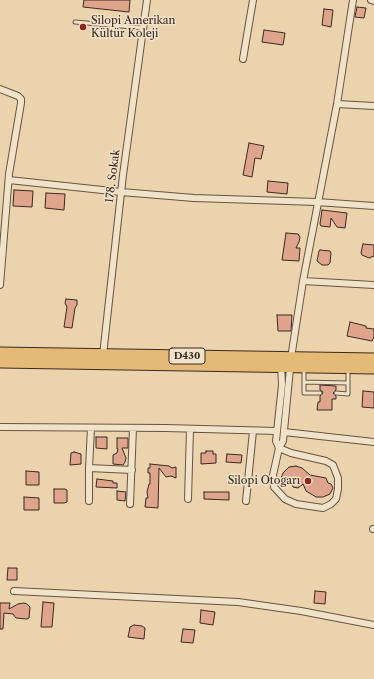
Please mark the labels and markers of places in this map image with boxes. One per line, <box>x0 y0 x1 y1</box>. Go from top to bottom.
place label: Silopi Amerikan Kültür Koleji <box>91 14 175 40</box>
marker: Silopi Amerikan Kültür Koleji <box>78 22 88 32</box>
place label: Silopi Otogarı <box>228 474 300 488</box>
marker: Silopi Otogarı <box>303 476 313 486</box>

